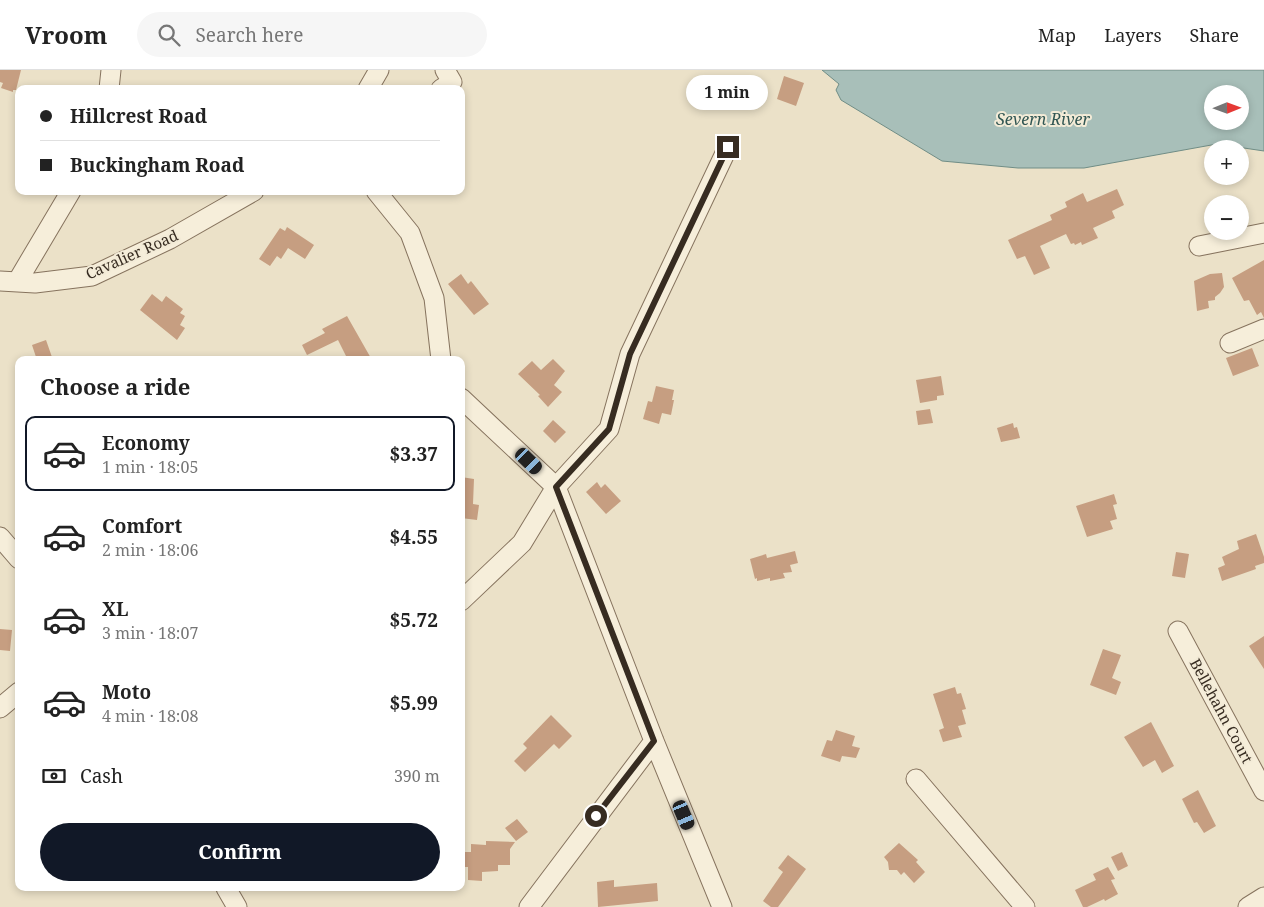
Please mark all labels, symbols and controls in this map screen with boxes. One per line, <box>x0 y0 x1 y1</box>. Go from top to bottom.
search box <box>137 12 487 57</box>
text: Vroom <box>25 18 107 51</box>
icon: search <box>155 21 183 49</box>
text: Search here <box>195 22 303 48</box>
text: Map <box>1038 23 1076 47</box>
text: Layers <box>1104 23 1162 47</box>
text: Share <box>1190 23 1239 47</box>
callout: 1 min <box>687 75 769 110</box>
text: 1 min <box>704 81 750 103</box>
north arrow <box>1204 85 1249 130</box>
map controls <box>1204 85 1249 240</box>
text: Hillcrest Road <box>70 103 207 129</box>
water label: Severn River <box>996 108 1090 130</box>
route end <box>717 136 739 158</box>
button: + <box>1204 140 1249 185</box>
text: Buckingham Road <box>70 152 244 178</box>
button: − <box>1204 195 1249 240</box>
street label: Cavalier Road <box>82 225 181 283</box>
text: Choose a ride <box>40 371 190 401</box>
text: Economy <box>102 430 190 456</box>
icon: car <box>42 431 87 476</box>
text: $3.37 <box>389 441 438 467</box>
car <box>512 445 545 477</box>
text: 1 min · 18:05 <box>102 456 198 478</box>
text: Comfort <box>102 513 182 539</box>
icon: car <box>42 514 87 559</box>
text: $4.55 <box>389 524 438 550</box>
text: 2 min · 18:06 <box>102 539 198 561</box>
text: XL <box>102 596 128 622</box>
icon: car <box>42 597 87 642</box>
text: $5.72 <box>389 607 438 633</box>
text: 3 min · 18:07 <box>102 622 198 644</box>
street label: Bellehahn Court <box>1186 655 1258 766</box>
text: Moto <box>102 679 151 705</box>
icon: car <box>42 680 87 725</box>
text: $5.99 <box>389 690 438 716</box>
text: 4 min · 18:08 <box>102 705 198 727</box>
icon: cash <box>40 762 68 790</box>
text: Cash <box>80 763 123 789</box>
text: 390 m <box>394 765 440 787</box>
car <box>671 798 696 832</box>
route start <box>585 805 607 827</box>
button: Confirm <box>40 823 440 881</box>

